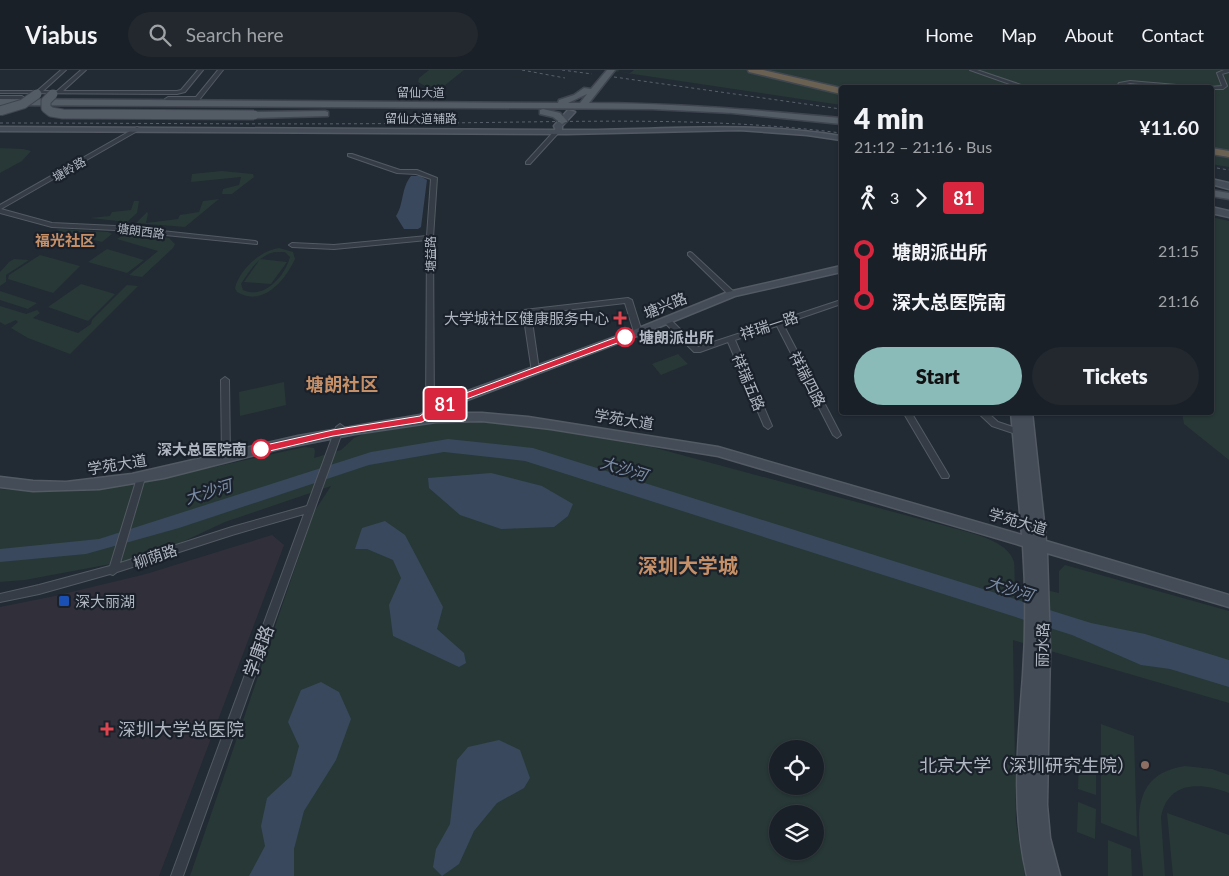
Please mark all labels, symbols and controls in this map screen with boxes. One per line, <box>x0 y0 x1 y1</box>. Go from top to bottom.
search box <box>128 12 478 57</box>
text: Viabus <box>25 20 98 49</box>
icon: search <box>146 21 174 49</box>
text: Search here <box>186 23 284 46</box>
text: Home <box>925 24 973 46</box>
text: Map <box>1001 24 1037 46</box>
text: About <box>1065 24 1114 46</box>
text: Contact <box>1142 24 1204 46</box>
street label: 留仙大道 <box>397 85 445 100</box>
text: 4 min <box>854 101 924 135</box>
street label: 留仙大道辅路 <box>385 111 457 126</box>
text: ¥11.60 <box>1139 116 1199 139</box>
text: 21:12 – 21:16 · Bus <box>854 137 992 156</box>
street label: 塘岭路 <box>50 154 88 184</box>
icon: walk <box>854 184 882 212</box>
icon: forward <box>907 184 935 212</box>
text: 81 <box>953 187 974 209</box>
text: 3 <box>890 188 899 207</box>
street label: 塘朗西路 <box>116 221 166 241</box>
district label: 福光社区 <box>35 231 95 249</box>
street label: 塘益路 <box>423 236 438 272</box>
text: 塘朗派出所 <box>892 240 987 263</box>
text: 21:15 <box>1158 241 1199 260</box>
street label: 塘兴路 <box>641 288 689 322</box>
text: 深大总医院南 <box>892 290 1006 313</box>
text: 21:16 <box>1158 291 1199 310</box>
street label: 祥瑞一路 <box>738 307 800 343</box>
place label: 大学城社区健康服务中心 <box>444 309 609 327</box>
marker: 大学城社区健康服务中心 <box>613 311 627 325</box>
marker: 塘朗派出所 <box>615 327 635 347</box>
place label: 塘朗派出所 <box>639 328 714 346</box>
button: Start <box>854 347 1022 405</box>
button: Tickets <box>1032 347 1199 405</box>
street label: 祥瑞四路 <box>786 348 830 410</box>
street label: 祥瑞五路 <box>729 351 769 413</box>
district label: 塘朗社区 <box>306 373 378 395</box>
line badge: 81 <box>422 388 468 420</box>
text: 81 <box>435 393 455 415</box>
street label: 学苑大道 <box>593 405 655 433</box>
marker: 深大总医院南 <box>251 439 271 459</box>
place label: 深大总医院南 <box>157 440 247 458</box>
street label: 学苑大道 <box>86 450 148 478</box>
water label: 大沙河 <box>598 452 653 485</box>
water label: 大沙河 <box>182 474 237 507</box>
street label: 学苑大道 <box>987 504 1049 538</box>
street label: 柳荫路 <box>131 540 179 572</box>
district label: 深圳大学城 <box>638 553 738 577</box>
water label: 大沙河 <box>984 572 1039 605</box>
place label: 深大丽湖 <box>75 592 135 610</box>
marker: 深大丽湖 <box>57 594 71 608</box>
street label: 学康路 <box>238 622 278 680</box>
street label: 丽水路 <box>1033 622 1051 668</box>
place label: 深圳大学总医院 <box>118 718 244 740</box>
marker: 深圳大学总医院 <box>100 722 114 736</box>
map controls <box>769 740 824 860</box>
button: locate <box>769 740 824 795</box>
place label: 北京大学（深圳研究生院） <box>919 754 1135 776</box>
marker: 北京大学（深圳研究生院） <box>1139 759 1151 771</box>
button: layers <box>769 805 824 860</box>

